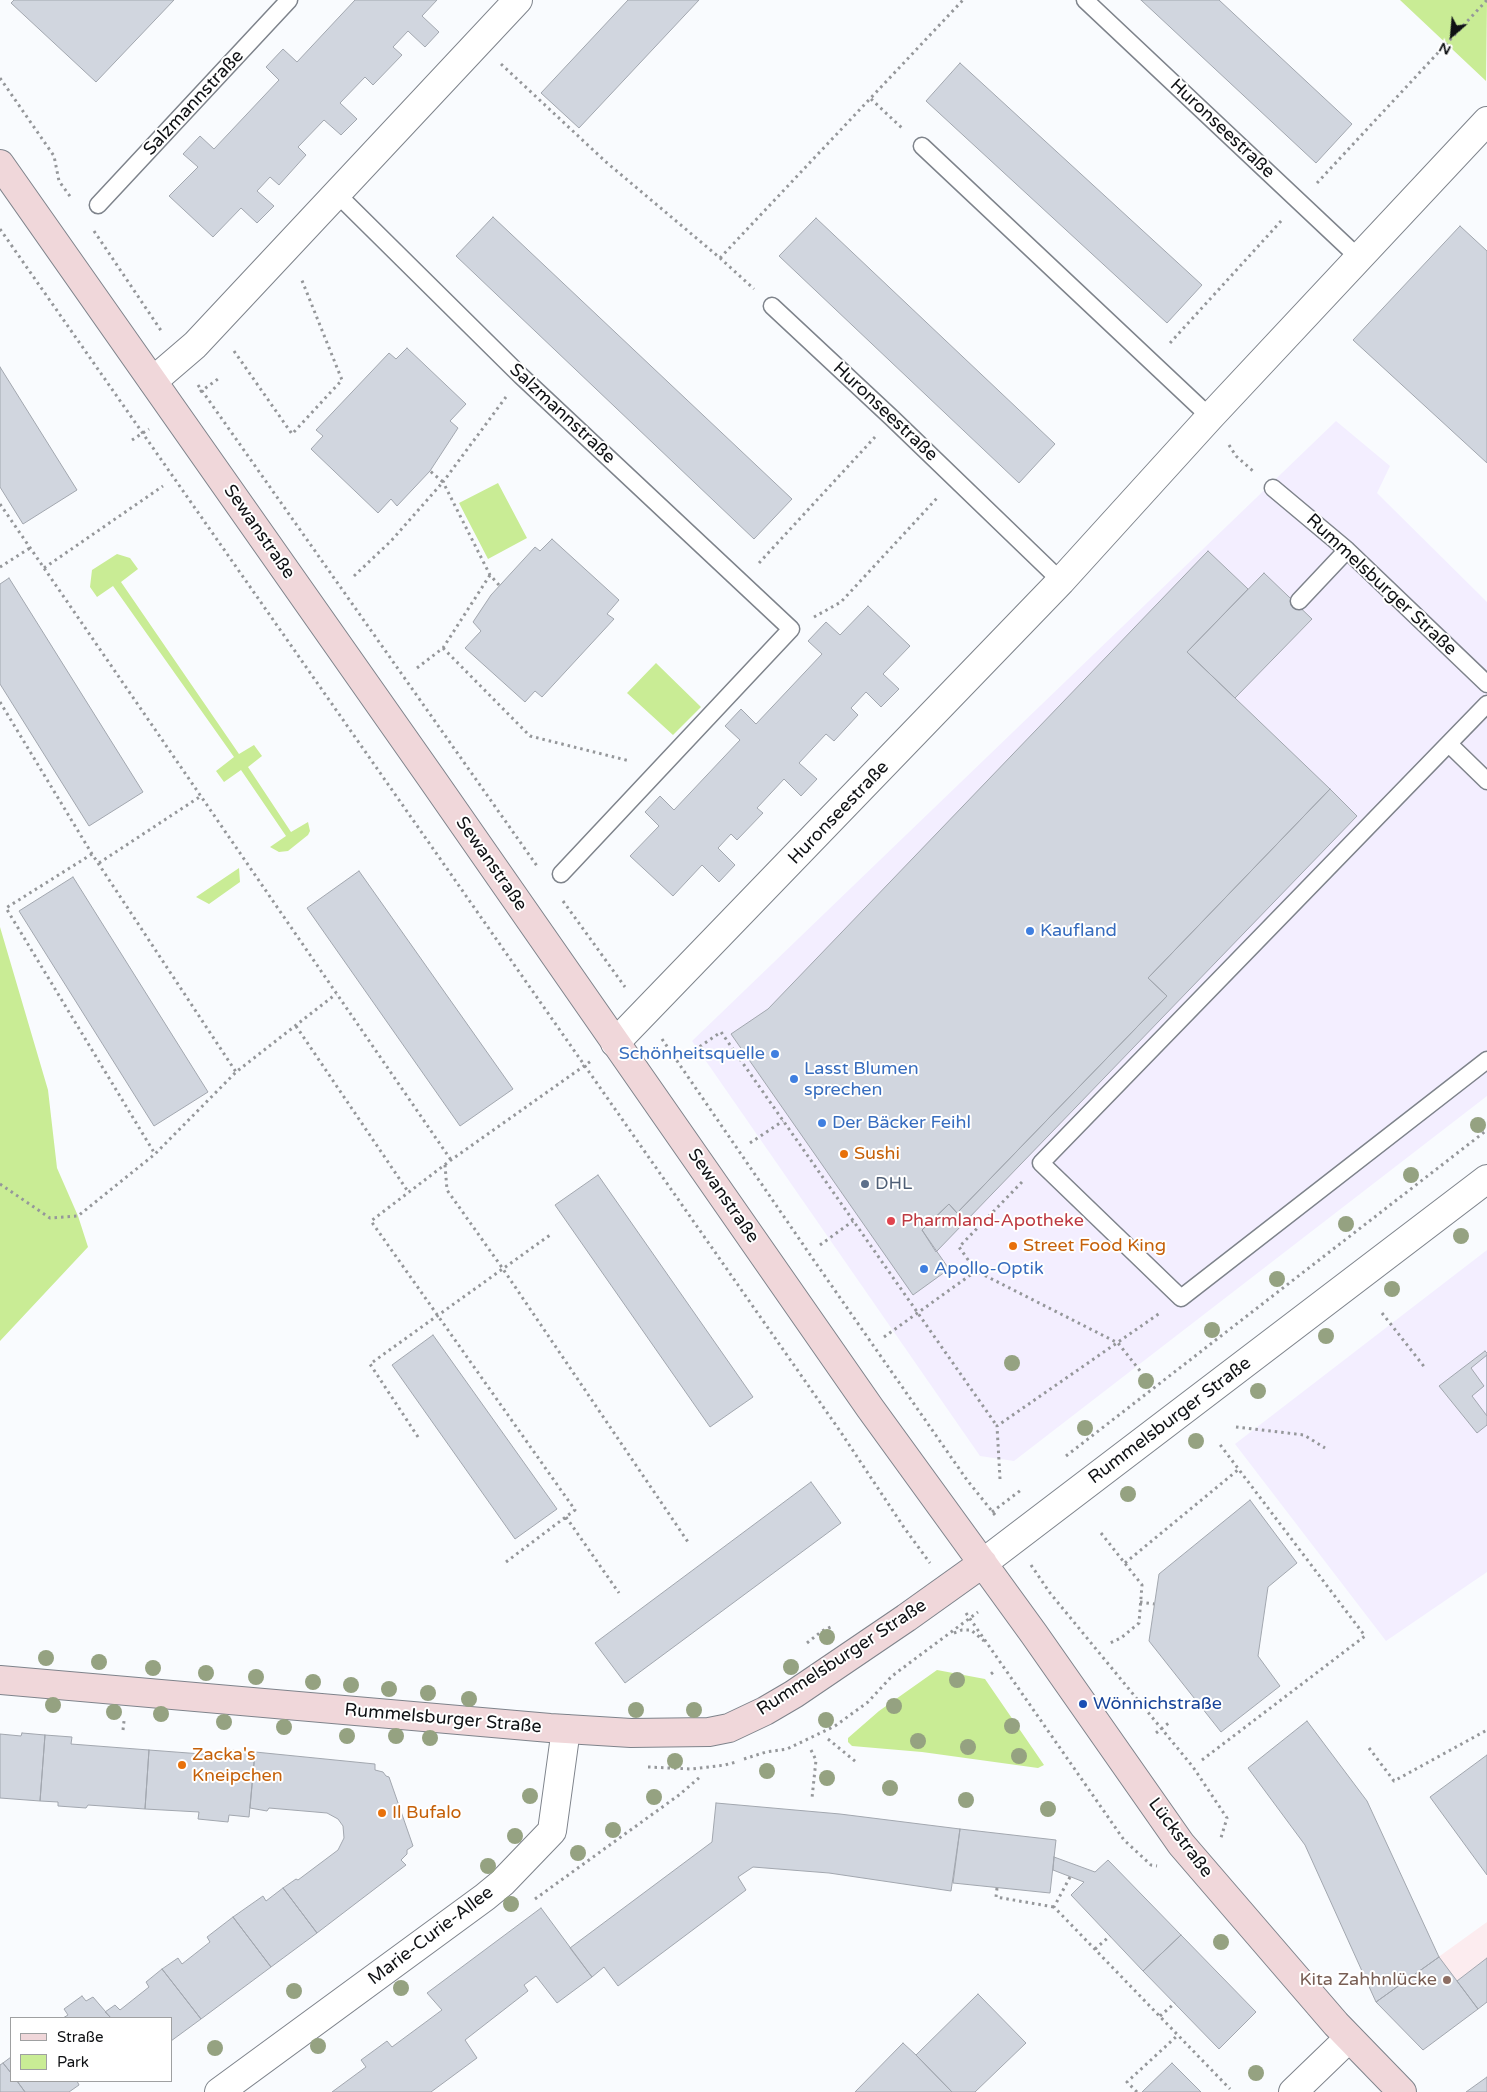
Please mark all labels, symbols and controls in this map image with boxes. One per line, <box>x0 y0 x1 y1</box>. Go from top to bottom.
north arrow <box>1427 10 1477 60</box>
text: N <box>1436 39 1454 59</box>
street label: Salzmannstraße <box>139 46 249 160</box>
street label: Huronseestraße <box>1165 75 1279 183</box>
street label: Huronseestraße <box>828 358 942 466</box>
street label: Salzmannstraße <box>505 359 619 469</box>
street label: Sewanstraße <box>219 481 299 583</box>
street label: Rummelsburger Straße <box>1301 510 1461 660</box>
street label: Huronseestraße <box>784 757 894 869</box>
street label: Sewanstraße <box>451 813 531 915</box>
place label: Kaufland <box>1040 920 1117 942</box>
marker: Kaufland <box>1024 925 1036 937</box>
place label: Schönheitsquelle <box>619 1043 765 1065</box>
marker: Schönheitsquelle <box>769 1048 781 1060</box>
place label: Lasst Blumen sprechen <box>804 1058 919 1100</box>
marker: Lasst Blumen sprechen <box>788 1073 800 1085</box>
place label: Der Bäcker Feihl <box>832 1112 971 1134</box>
marker: Der Bäcker Feihl <box>816 1117 828 1129</box>
place label: Sushi <box>854 1143 900 1165</box>
street label: Sewanstraße <box>683 1145 763 1247</box>
marker: Sushi <box>838 1148 850 1160</box>
place label: DHL <box>875 1173 912 1195</box>
marker: DHL <box>859 1178 871 1190</box>
place label: Pharmland-Apotheke <box>901 1210 1084 1232</box>
marker: Pharmland-Apotheke <box>885 1215 897 1227</box>
place label: Street Food King <box>1023 1235 1166 1257</box>
marker: Street Food King <box>1007 1240 1019 1252</box>
place label: Apollo-Optik <box>934 1258 1044 1280</box>
marker: Apollo-Optik <box>918 1263 930 1275</box>
street label: Rummelsburger Straße <box>1084 1353 1256 1489</box>
street label: Rummelsburger Straße <box>753 1595 931 1721</box>
place label: Wönnichstraße <box>1093 1693 1222 1715</box>
marker: Wönnichstraße <box>1077 1698 1089 1710</box>
street label: Rummelsburger Straße <box>343 1700 543 1738</box>
place label: Zacka's Kneipchen <box>192 1744 283 1786</box>
marker: Zacka's Kneipchen <box>176 1759 188 1771</box>
street label: Lückstraße <box>1143 1794 1217 1882</box>
place label: Il Bufalo <box>392 1802 462 1824</box>
marker: Il Bufalo <box>376 1807 388 1819</box>
street label: Marie-Curie-Allee <box>364 1882 498 1990</box>
place label: Kita Zahhnlücke <box>1299 1969 1437 1991</box>
marker: Kita Zahhnlücke <box>1441 1974 1453 1986</box>
legend <box>10 2017 172 2082</box>
text: Straße <box>57 2028 103 2046</box>
text: Park <box>57 2053 89 2071</box>

